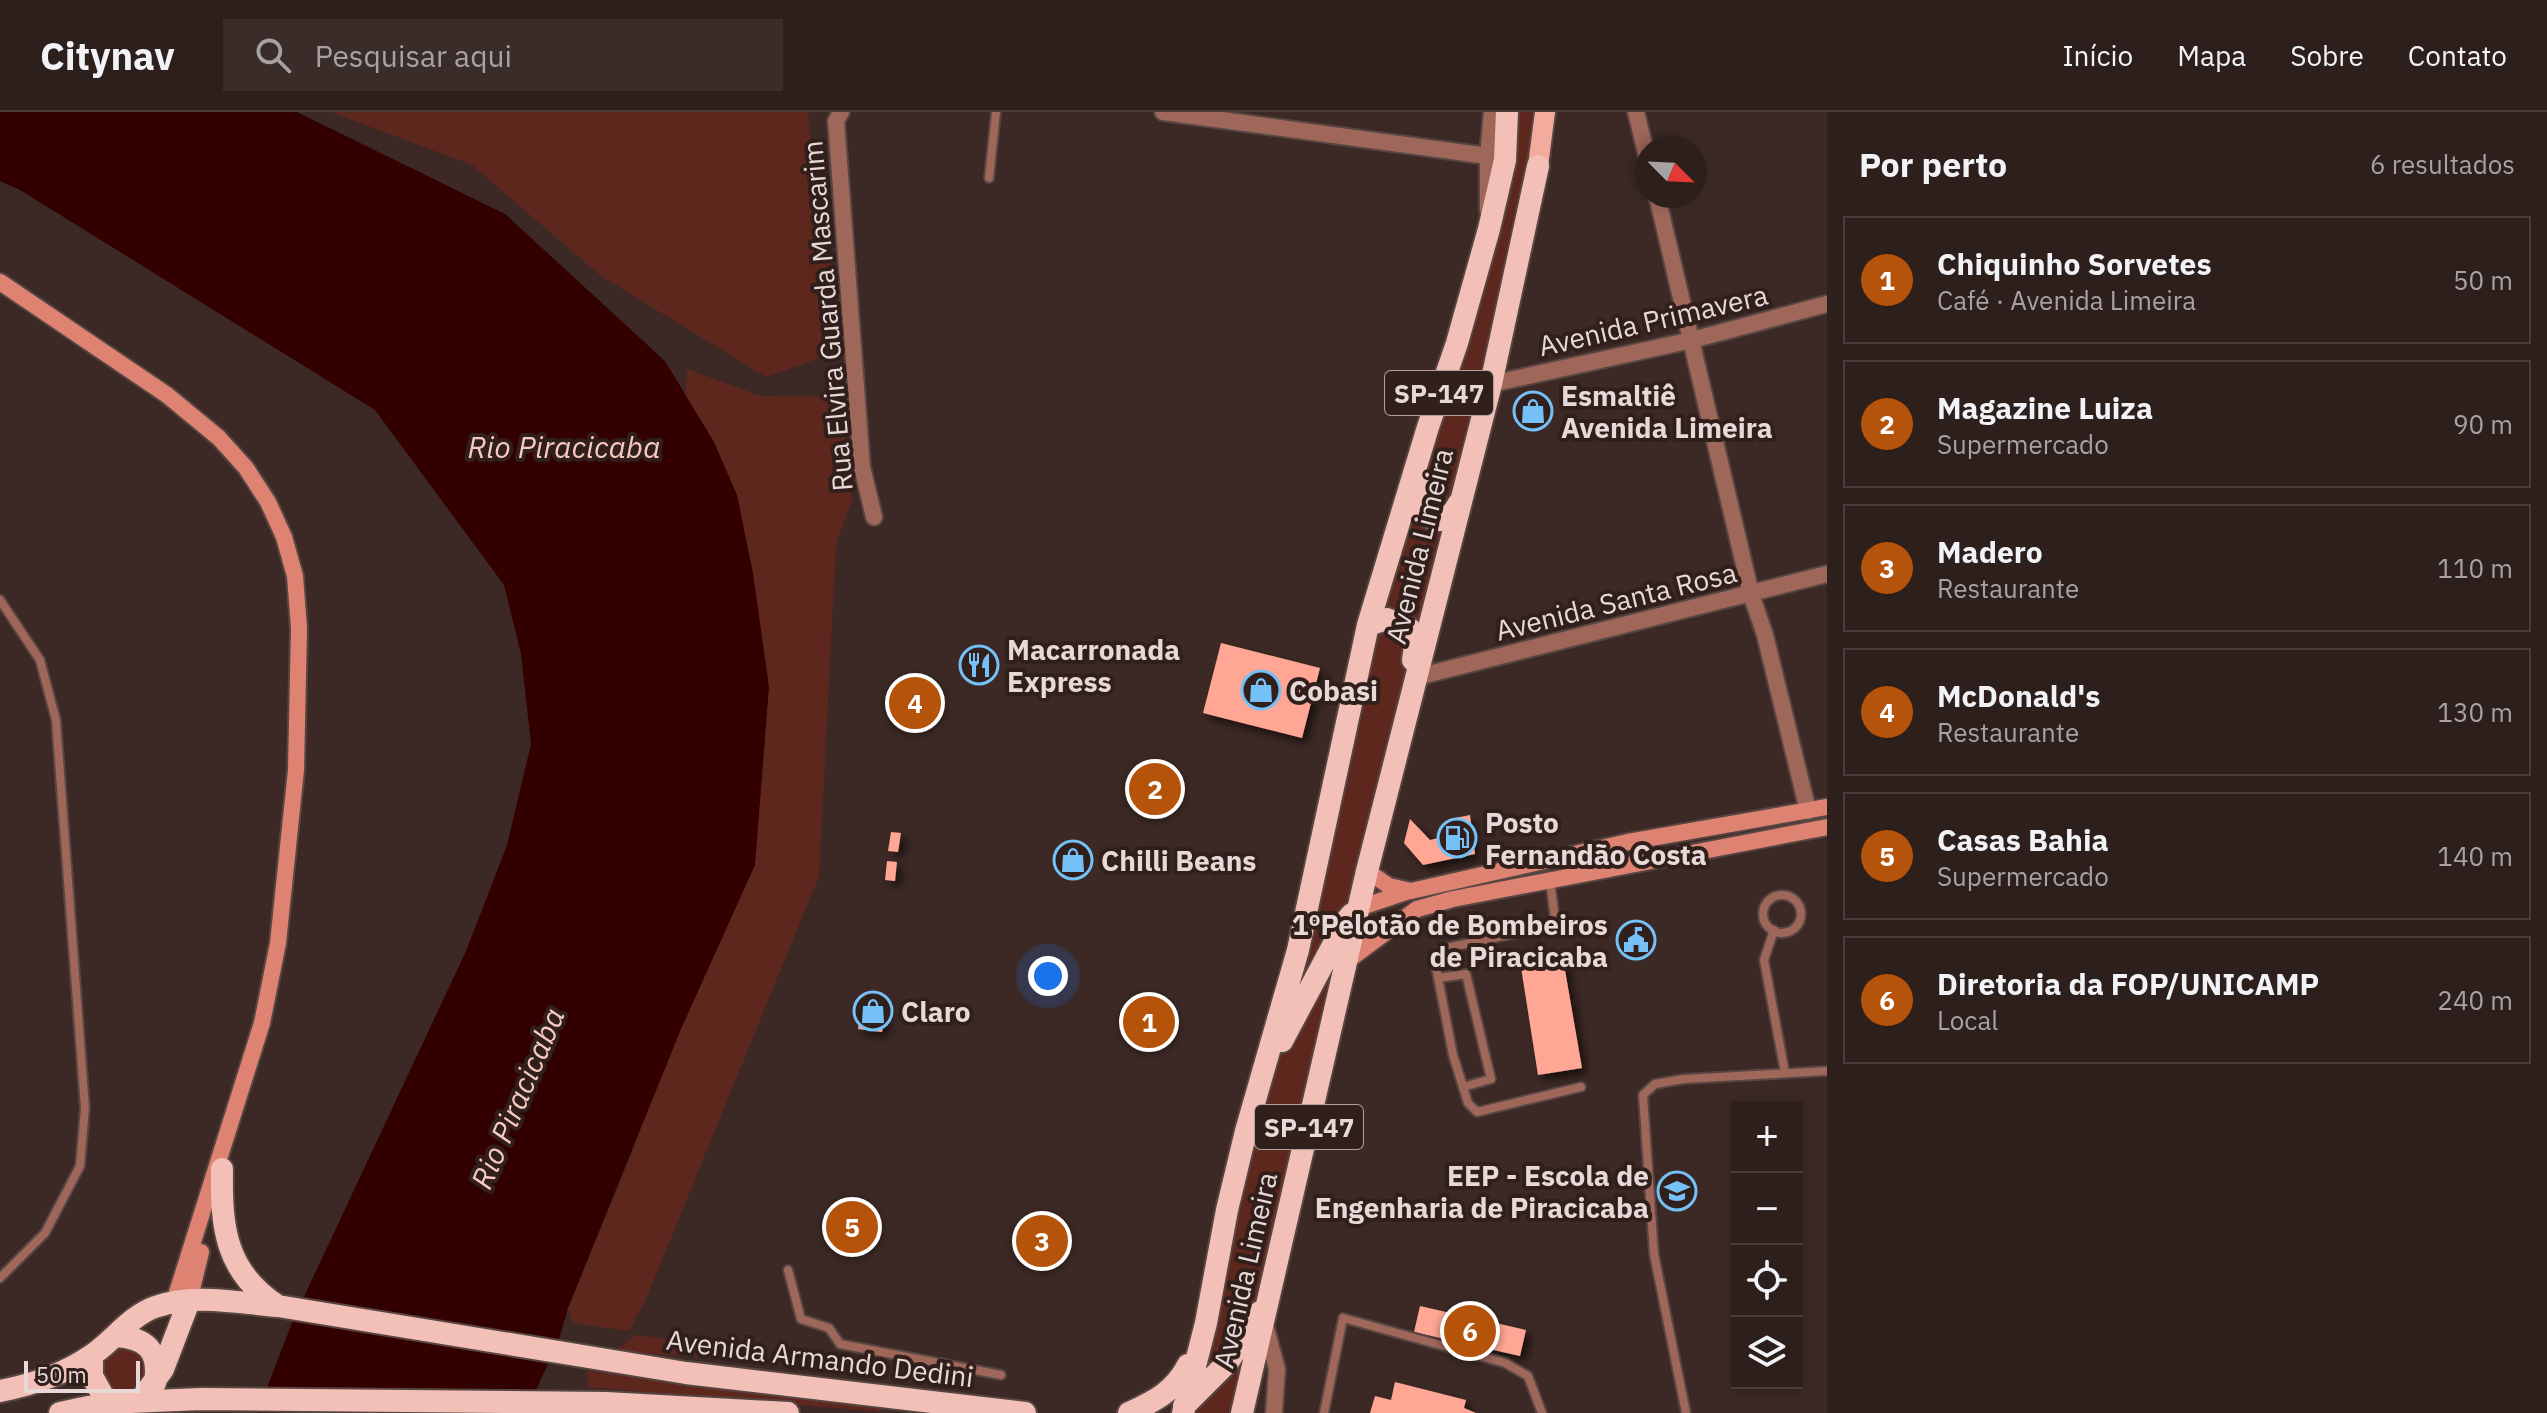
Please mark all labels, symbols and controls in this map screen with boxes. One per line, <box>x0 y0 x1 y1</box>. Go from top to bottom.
search box <box>223 19 783 91</box>
text: Citynav <box>40 31 175 80</box>
icon: search <box>251 33 295 77</box>
text: Pesquisar aqui <box>315 36 512 75</box>
text: Início <box>2062 37 2133 74</box>
text: Mapa <box>2177 37 2246 74</box>
text: Sobre <box>2290 37 2364 74</box>
text: Contato <box>2408 37 2507 74</box>
north arrow <box>1635 136 1707 208</box>
street label: Rua Elvira Guarda Mascarim <box>793 139 861 493</box>
text: Por perto <box>1859 142 2007 186</box>
text: 6 resultados <box>2370 147 2515 181</box>
text: Chiquinho Sorvetes <box>1937 244 2212 283</box>
text: 1 <box>1879 263 1895 297</box>
text: 50 m <box>2453 263 2513 297</box>
street label: Avenida Primavera <box>1535 276 1771 364</box>
text: Café · Avenida Limeira <box>1937 283 2196 317</box>
road number: SP-147 <box>1385 371 1493 415</box>
place label: Esmaltiê Avenida Limeira <box>1561 377 1773 446</box>
text: Magazine Luiza <box>1937 388 2153 427</box>
shop icon: Esmaltiê Avenida Limeira <box>1512 390 1554 432</box>
text: 2 <box>1879 407 1895 441</box>
text: 90 m <box>2453 407 2513 441</box>
water label: Rio Piracicaba <box>467 427 661 466</box>
text: Supermercado <box>1937 427 2109 461</box>
street label: Avenida Limeira <box>1377 444 1461 647</box>
text: Madero <box>1937 532 2043 571</box>
text: 3 <box>1879 551 1895 585</box>
text: 110 m <box>2437 551 2513 585</box>
street label: Avenida Santa Rosa <box>1492 553 1740 649</box>
text: Restaurante <box>1937 571 2079 605</box>
place label: Macarronada Express <box>1007 631 1180 700</box>
restaurant icon: Macarronada Express <box>958 644 1000 686</box>
shop icon: Cobasi <box>1240 669 1282 711</box>
place label: Cobasi <box>1289 672 1378 709</box>
pin: 4 <box>889 673 941 733</box>
text: McDonald's <box>1937 676 2100 715</box>
text: 4 <box>1879 695 1895 729</box>
text: 130 m <box>2437 695 2513 729</box>
text: Restaurante <box>1937 715 2079 749</box>
pin: 2 <box>1129 759 1181 819</box>
place label: Posto Fernandão Costa <box>1485 804 1707 873</box>
fuel station icon: Posto Fernandão Costa <box>1436 817 1478 859</box>
text: Casas Bahia <box>1937 820 2109 859</box>
shop icon: Chilli Beans <box>1052 839 1094 881</box>
text: 5 <box>1879 839 1895 873</box>
text: 140 m <box>2437 839 2513 873</box>
place label: Chilli Beans <box>1101 842 1256 879</box>
text: Supermercado <box>1937 859 2109 893</box>
place label: 1ºPelotão de Bombeiros de Piracicaba <box>1292 906 1608 975</box>
public building icon: 1ºPelotão de Bombeiros de Piracicaba <box>1615 919 1657 961</box>
your location <box>1028 956 1068 996</box>
text: Diretoria da FOP/UNICAMP <box>1937 964 2319 1003</box>
text: 6 <box>1879 983 1895 1017</box>
text: 240 m <box>2437 983 2513 1017</box>
shop icon: Claro <box>852 990 894 1032</box>
pin: 1 <box>1123 992 1175 1052</box>
place label: Claro <box>901 993 971 1030</box>
water label: Rio Piracicaba <box>461 1002 573 1194</box>
text: Local <box>1937 1003 1998 1037</box>
map controls <box>1731 1101 1803 1389</box>
button: + <box>1731 1101 1803 1173</box>
road number: SP-147 <box>1255 1105 1363 1149</box>
place label: EEP - Escola de Engenharia de Piracicaba <box>1315 1157 1649 1226</box>
street label: Avenida Limeira <box>1204 1168 1286 1372</box>
school or university icon: EEP - Escola de Engenharia de Piracicaba <box>1656 1170 1698 1212</box>
button: − <box>1731 1173 1803 1245</box>
pin: 5 <box>826 1197 878 1257</box>
pin: 3 <box>1016 1211 1068 1271</box>
button: locate <box>1731 1245 1803 1317</box>
pin: 6 <box>1444 1301 1496 1361</box>
button: layers <box>1731 1317 1803 1389</box>
street label: Avenida Armando Dedini <box>664 1321 976 1395</box>
scale bar <box>24 1357 140 1393</box>
text: 50 m <box>36 1360 87 1389</box>

